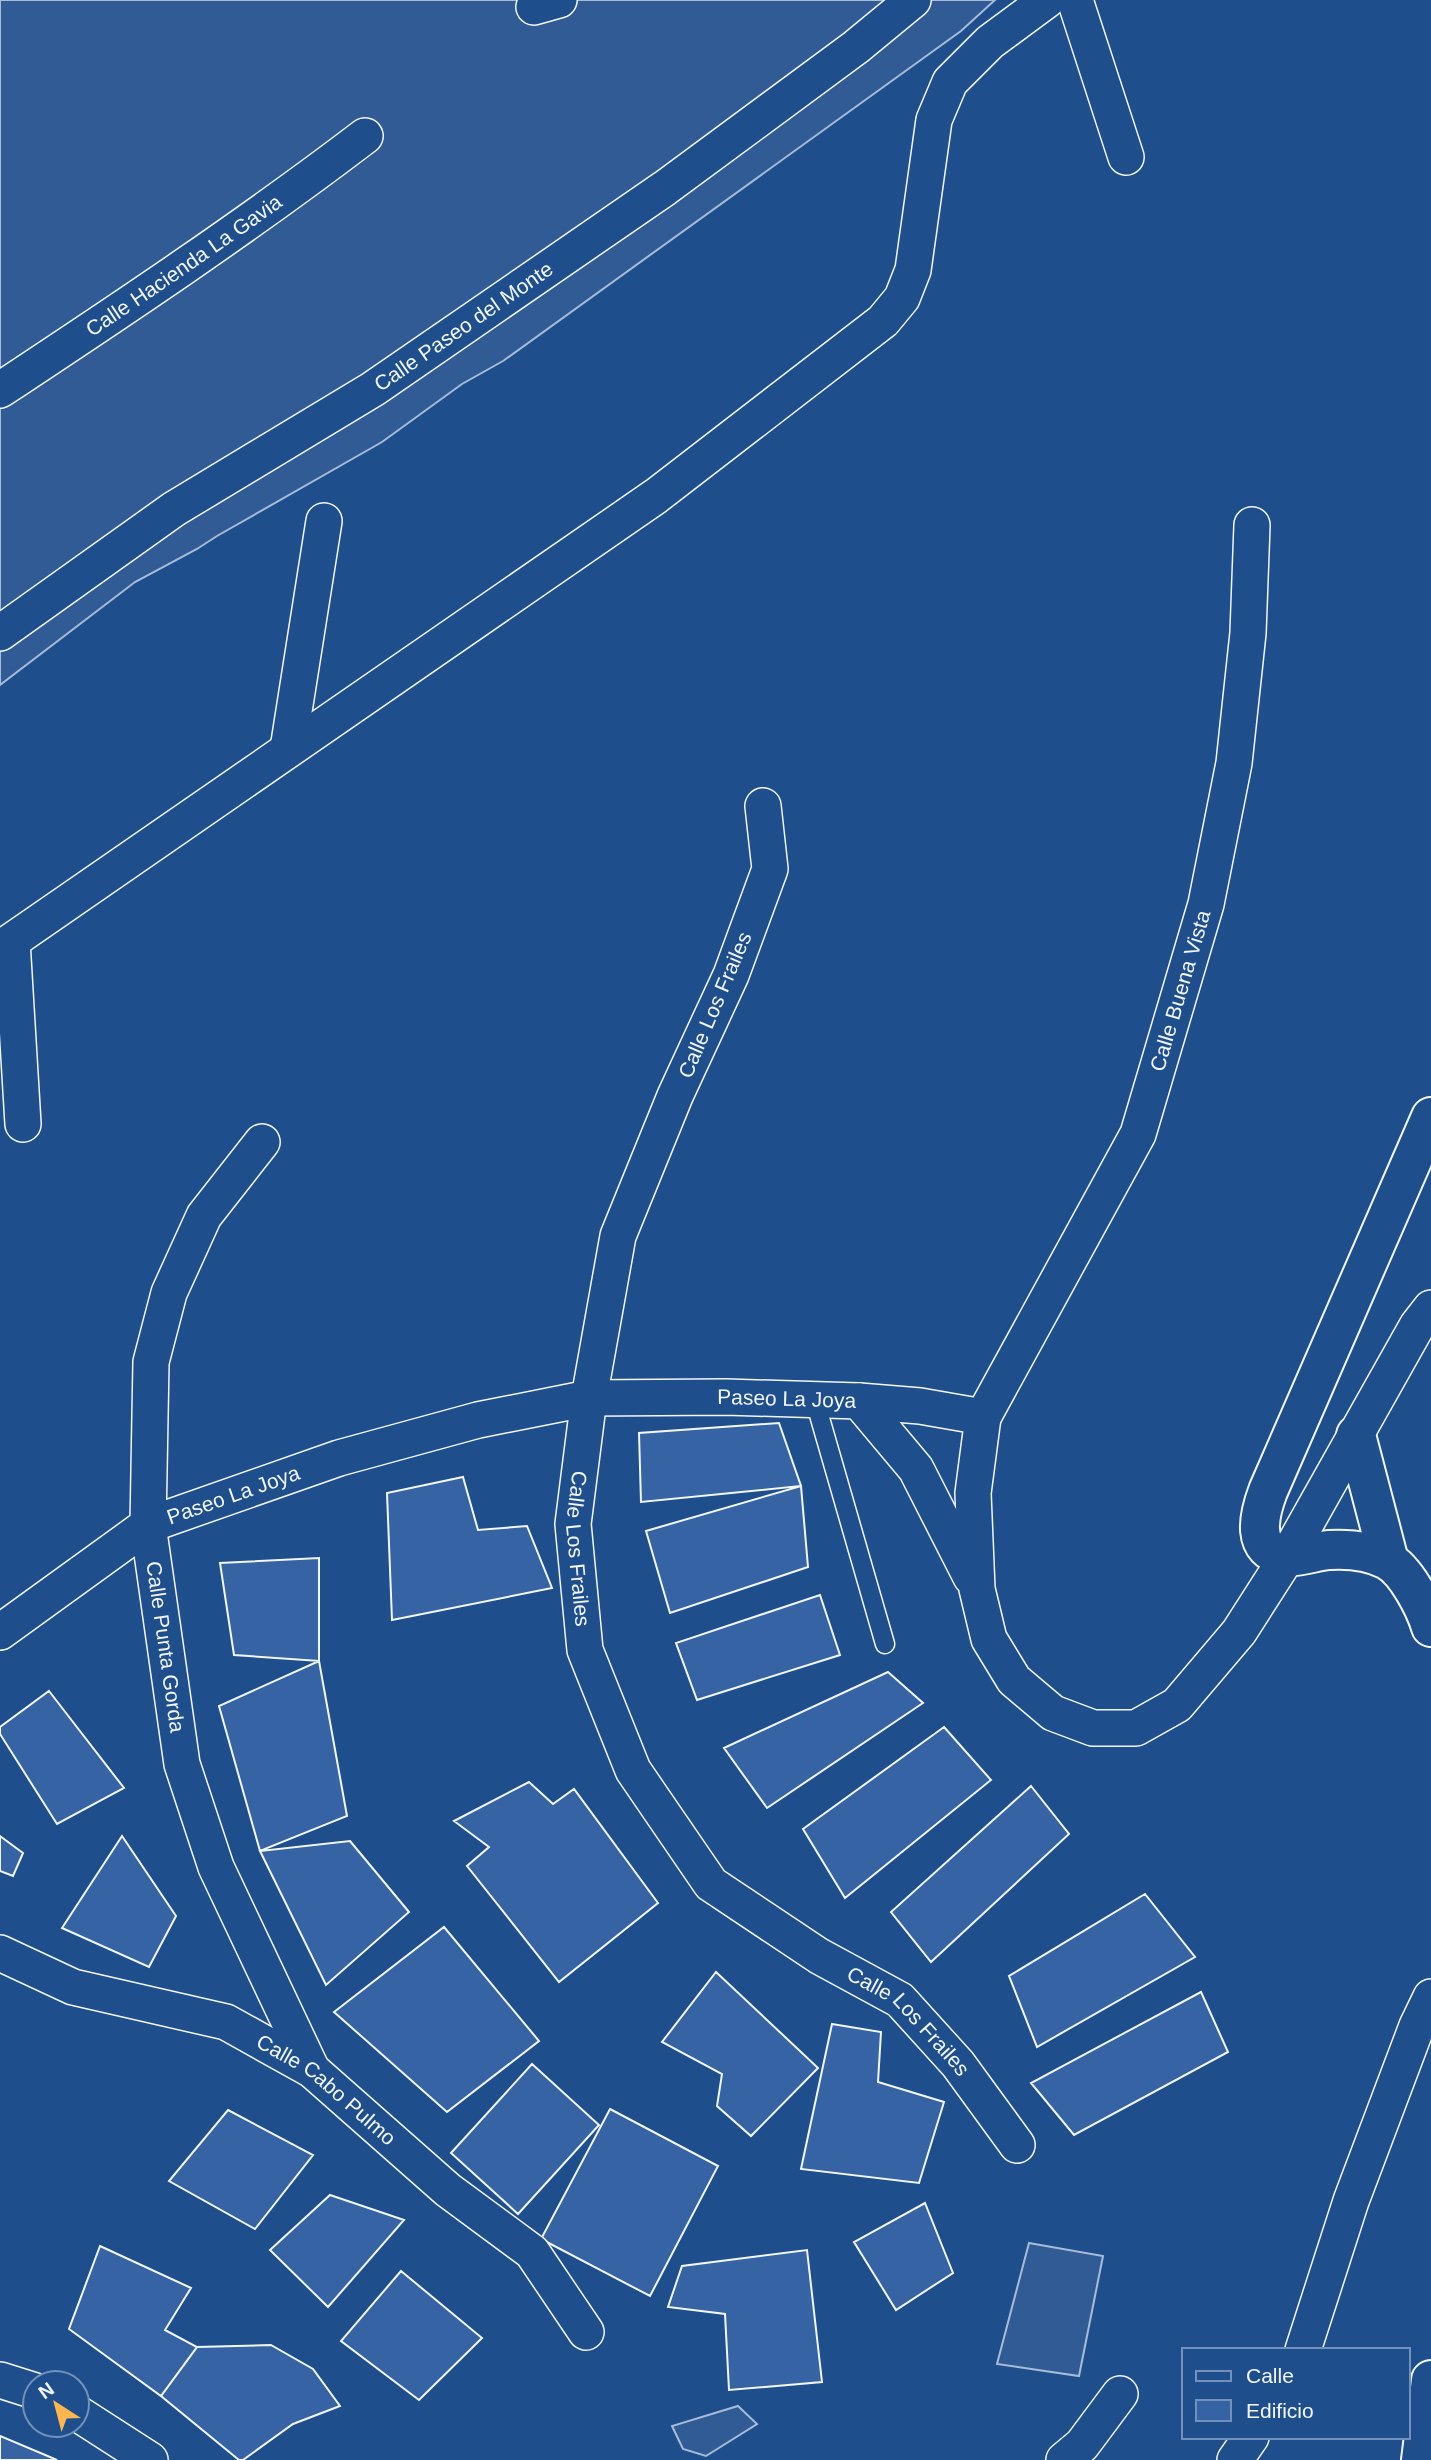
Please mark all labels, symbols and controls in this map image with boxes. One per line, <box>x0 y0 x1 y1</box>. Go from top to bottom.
street label: Calle Hacienda La Gavia <box>81 189 286 341</box>
street label: Calle Paseo del Monte <box>370 257 557 396</box>
street label: Calle Buena Vista <box>1145 907 1215 1074</box>
street label: Calle Los Frailes <box>673 928 756 1081</box>
street label: Paseo La Joya <box>717 1385 857 1412</box>
street label: Paseo La Joya <box>164 1461 303 1528</box>
street label: Calle Los Frailes <box>562 1469 595 1627</box>
street label: Calle Punta Gorda <box>142 1560 189 1734</box>
street label: Calle Los Frailes <box>843 1961 974 2080</box>
street label: Calle Cabo Pulmo <box>253 2029 401 2150</box>
legend <box>1182 2348 1410 2439</box>
text: Calle <box>1246 2364 1294 2387</box>
north arrow <box>21 2369 91 2439</box>
text: N <box>35 2378 58 2403</box>
text: Edificio <box>1246 2399 1314 2422</box>

